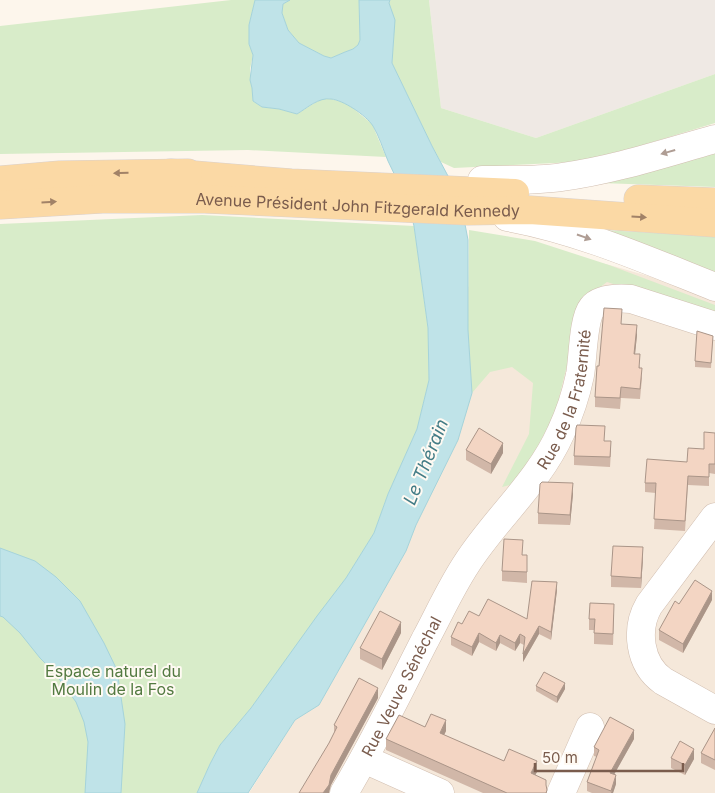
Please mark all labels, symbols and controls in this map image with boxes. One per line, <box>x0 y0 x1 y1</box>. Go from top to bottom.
one-way arrow <box>661 148 676 156</box>
one-way arrow <box>113 169 129 177</box>
street label: Avenue Président John Fitzgerald Kennedy <box>195 189 520 221</box>
one-way arrow <box>41 197 57 205</box>
one-way arrow <box>632 213 648 221</box>
one-way arrow <box>577 233 592 241</box>
street label: Rue de la Fraternité <box>532 328 595 473</box>
water label: Le Thérain <box>399 416 452 508</box>
street label: Rue Veuve Sénéchal <box>357 613 446 760</box>
park label: Espace naturel du Moulin de la Fos <box>45 661 181 699</box>
scale bar <box>535 740 682 772</box>
text: 50 m <box>542 748 578 767</box>

